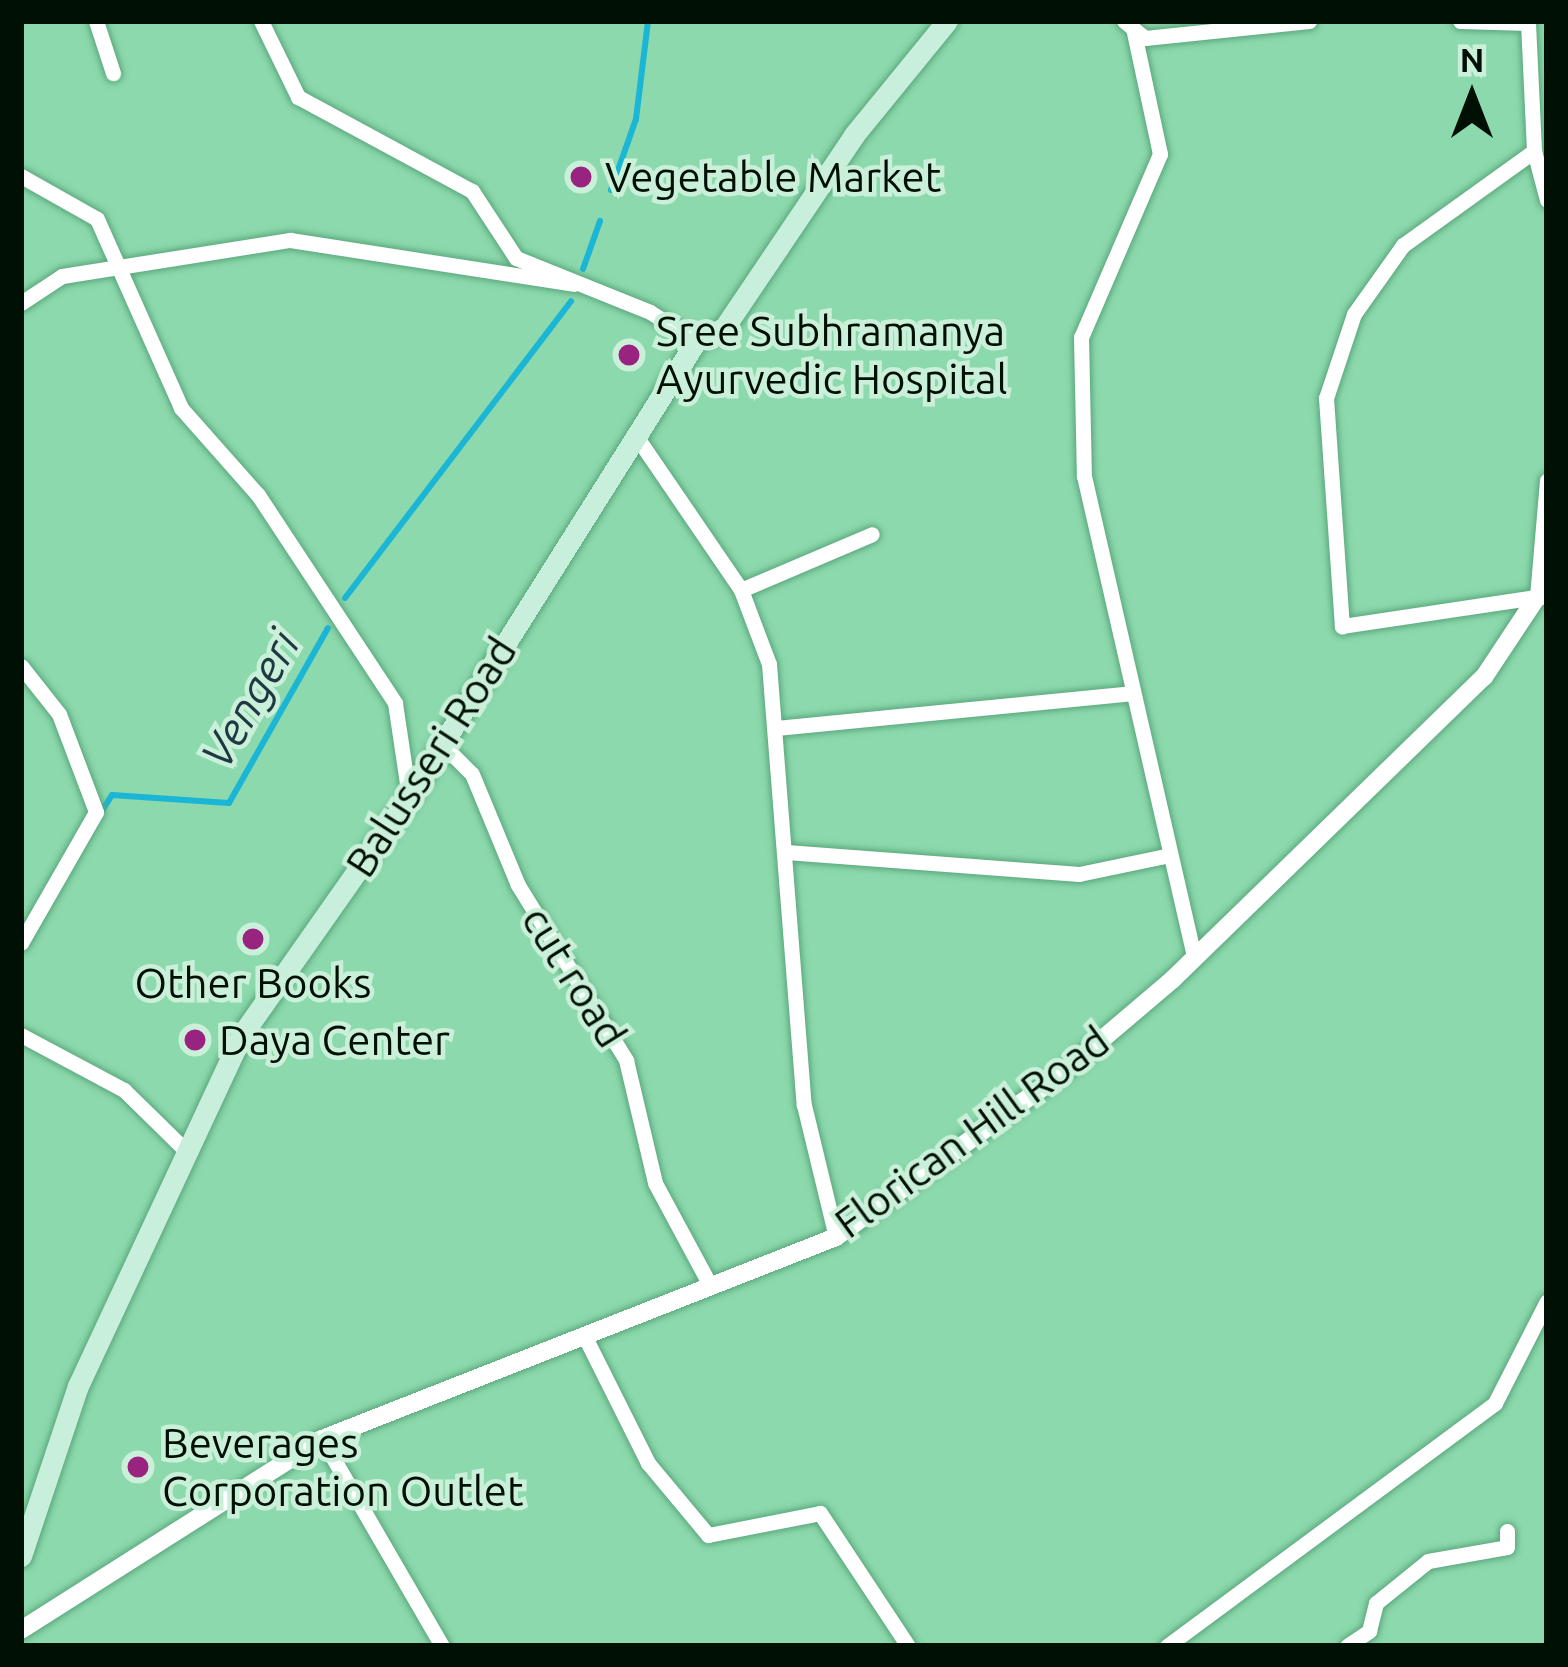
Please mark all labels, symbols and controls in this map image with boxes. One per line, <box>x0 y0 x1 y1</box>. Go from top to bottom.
north arrow <box>1412 36 1532 156</box>
text: N <box>1460 41 1484 78</box>
place label: Vegetable Market <box>605 152 941 202</box>
marker: Vegetable Market <box>568 164 594 190</box>
place label: Sree Subhramanya Ayurvedic Hospital <box>656 306 1008 404</box>
marker: Sree Subhramanya Ayurvedic Hospital <box>613 339 645 371</box>
water label: Vengeri <box>189 621 311 777</box>
street label: Balusseri Road <box>335 628 527 886</box>
street label: cut road <box>511 897 637 1057</box>
marker: Other Books <box>240 926 266 952</box>
place label: Other Books <box>134 958 372 1008</box>
place label: Daya Center <box>219 1015 450 1065</box>
street label: Florican Hill Road <box>825 1016 1119 1248</box>
marker: Daya Center <box>182 1027 208 1053</box>
place label: Beverages Corporation Outlet <box>162 1418 523 1516</box>
marker: Beverages Corporation Outlet <box>125 1454 151 1480</box>

